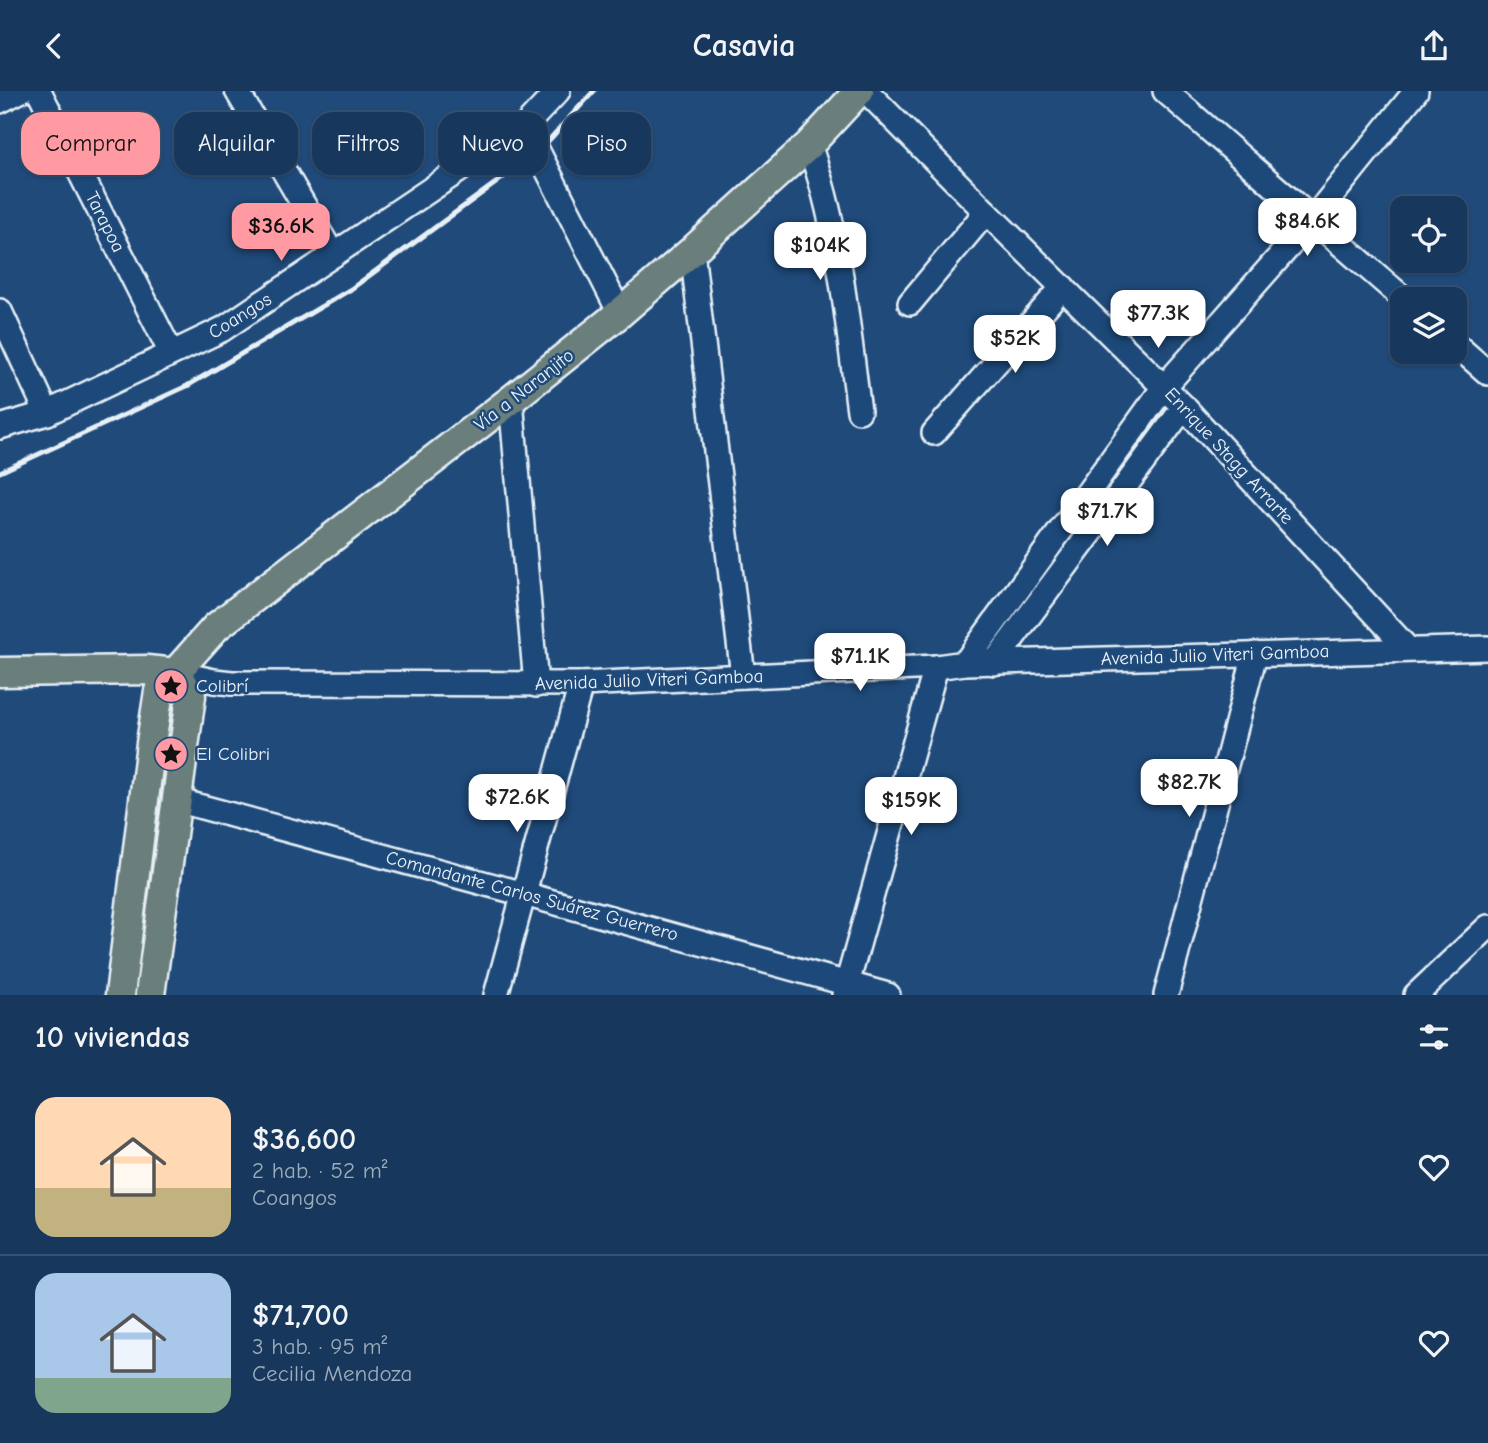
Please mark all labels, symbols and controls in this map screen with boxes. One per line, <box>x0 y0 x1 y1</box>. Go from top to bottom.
icon: back <box>35 27 73 65</box>
text: Casavia <box>693 27 795 64</box>
icon: share <box>1415 27 1453 65</box>
chip: Comprar <box>21 112 160 175</box>
chip: Alquilar <box>174 112 298 175</box>
chip: Filtros <box>312 112 424 175</box>
chip: Nuevo <box>438 112 548 175</box>
chip: Piso <box>562 112 651 175</box>
street label: Tarapoa <box>80 188 130 256</box>
map controls <box>1390 196 1467 364</box>
button: locate <box>1390 196 1467 273</box>
pin: $84.6K <box>1250 199 1364 258</box>
pin: $36.6K <box>224 204 338 263</box>
text: $84.6K <box>1274 207 1340 234</box>
text: $36.6K <box>248 212 314 239</box>
pin: $104K <box>771 223 869 282</box>
text: $104K <box>790 231 850 258</box>
button: layers <box>1390 287 1467 364</box>
street label: Coangos <box>205 288 276 344</box>
pin: $77.3K <box>1101 291 1215 350</box>
text: $77.3K <box>1127 299 1190 326</box>
pin: $52K <box>974 315 1056 375</box>
text: $52K <box>990 324 1040 351</box>
street label: Vía a Naranjito <box>470 344 578 436</box>
street label: Enrique Stagg Arrarte <box>1160 383 1298 529</box>
pin: $71.7K <box>1050 489 1164 548</box>
text: $71.7K <box>1077 497 1137 524</box>
pin: $71.1K <box>803 633 917 693</box>
street label: Avenida Julio Viteri Gamboa <box>1100 640 1330 670</box>
text: $71.1K <box>830 642 890 669</box>
street label: Avenida Julio Viteri Gamboa <box>534 665 764 695</box>
place icon: Colibrí <box>152 667 190 705</box>
place label: Colibrí <box>196 675 249 697</box>
place icon: El Colibri <box>152 735 190 773</box>
place label: El Colibri <box>196 743 270 765</box>
pin: $82.7K <box>1132 759 1246 819</box>
text: $82.7K <box>1157 768 1221 795</box>
pin: $72.6K <box>460 775 574 834</box>
pin: $159K <box>862 777 960 837</box>
text: $72.6K <box>485 783 549 810</box>
text: $159K <box>881 786 941 813</box>
street label: Comandante Carlos Suárez Guerrero <box>383 846 681 946</box>
icon: filters <box>1415 1018 1453 1056</box>
text: 10 viviendas <box>35 1020 189 1055</box>
text: $36,600 <box>252 1122 356 1157</box>
icon: home <box>91 1125 175 1209</box>
icon: heart <box>1415 1148 1453 1186</box>
text: 2 hab. · 52 m² <box>252 1157 388 1184</box>
text: Coangos <box>252 1184 337 1211</box>
text: $71,700 <box>252 1298 349 1333</box>
icon: home <box>91 1301 175 1385</box>
icon: heart <box>1415 1324 1453 1362</box>
text: 3 hab. · 95 m² <box>252 1333 387 1360</box>
text: Cecilia Mendoza <box>252 1360 412 1387</box>

